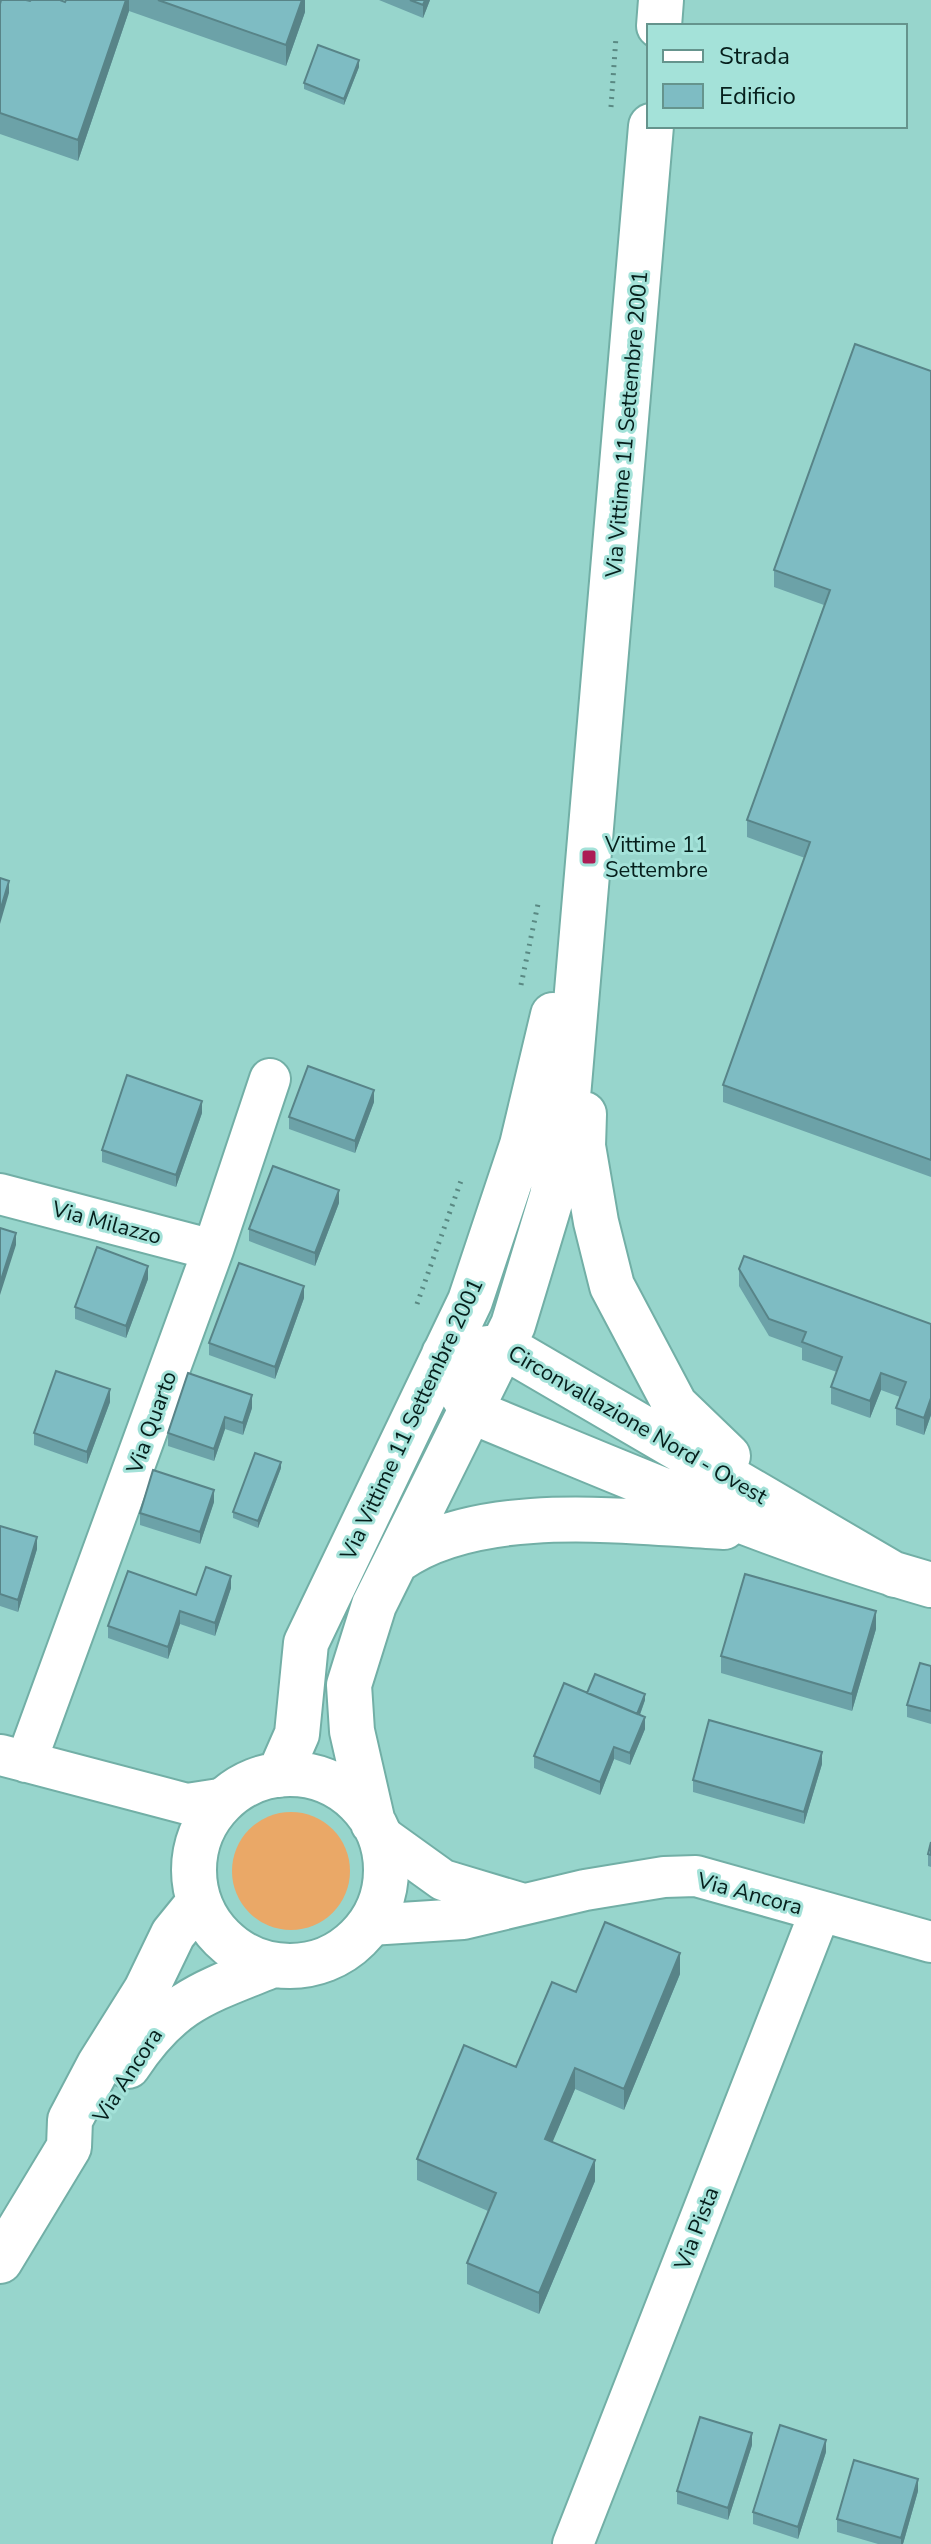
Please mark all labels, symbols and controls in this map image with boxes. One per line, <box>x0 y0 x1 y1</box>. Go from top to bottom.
legend <box>647 24 907 128</box>
text: Strada <box>719 40 790 72</box>
text: Edificio <box>719 80 796 112</box>
street label: Via Vittime 11 Settembre 2001 <box>599 269 655 580</box>
place label: Vittime 11 Settembre <box>604 830 708 885</box>
marker: Vittime 11 Settembre <box>580 848 598 866</box>
street label: Via Milazzo <box>48 1194 165 1252</box>
street label: Via Vittime 11 Settembre 2001 <box>333 1274 491 1566</box>
street label: Circonvallazione Nord - Ovest <box>502 1338 773 1512</box>
street label: Via Quarto <box>119 1367 184 1479</box>
street label: Via Ancora <box>693 1865 806 1922</box>
street label: Via Ancora <box>85 2022 170 2130</box>
street label: Via Pista <box>667 2183 726 2275</box>

